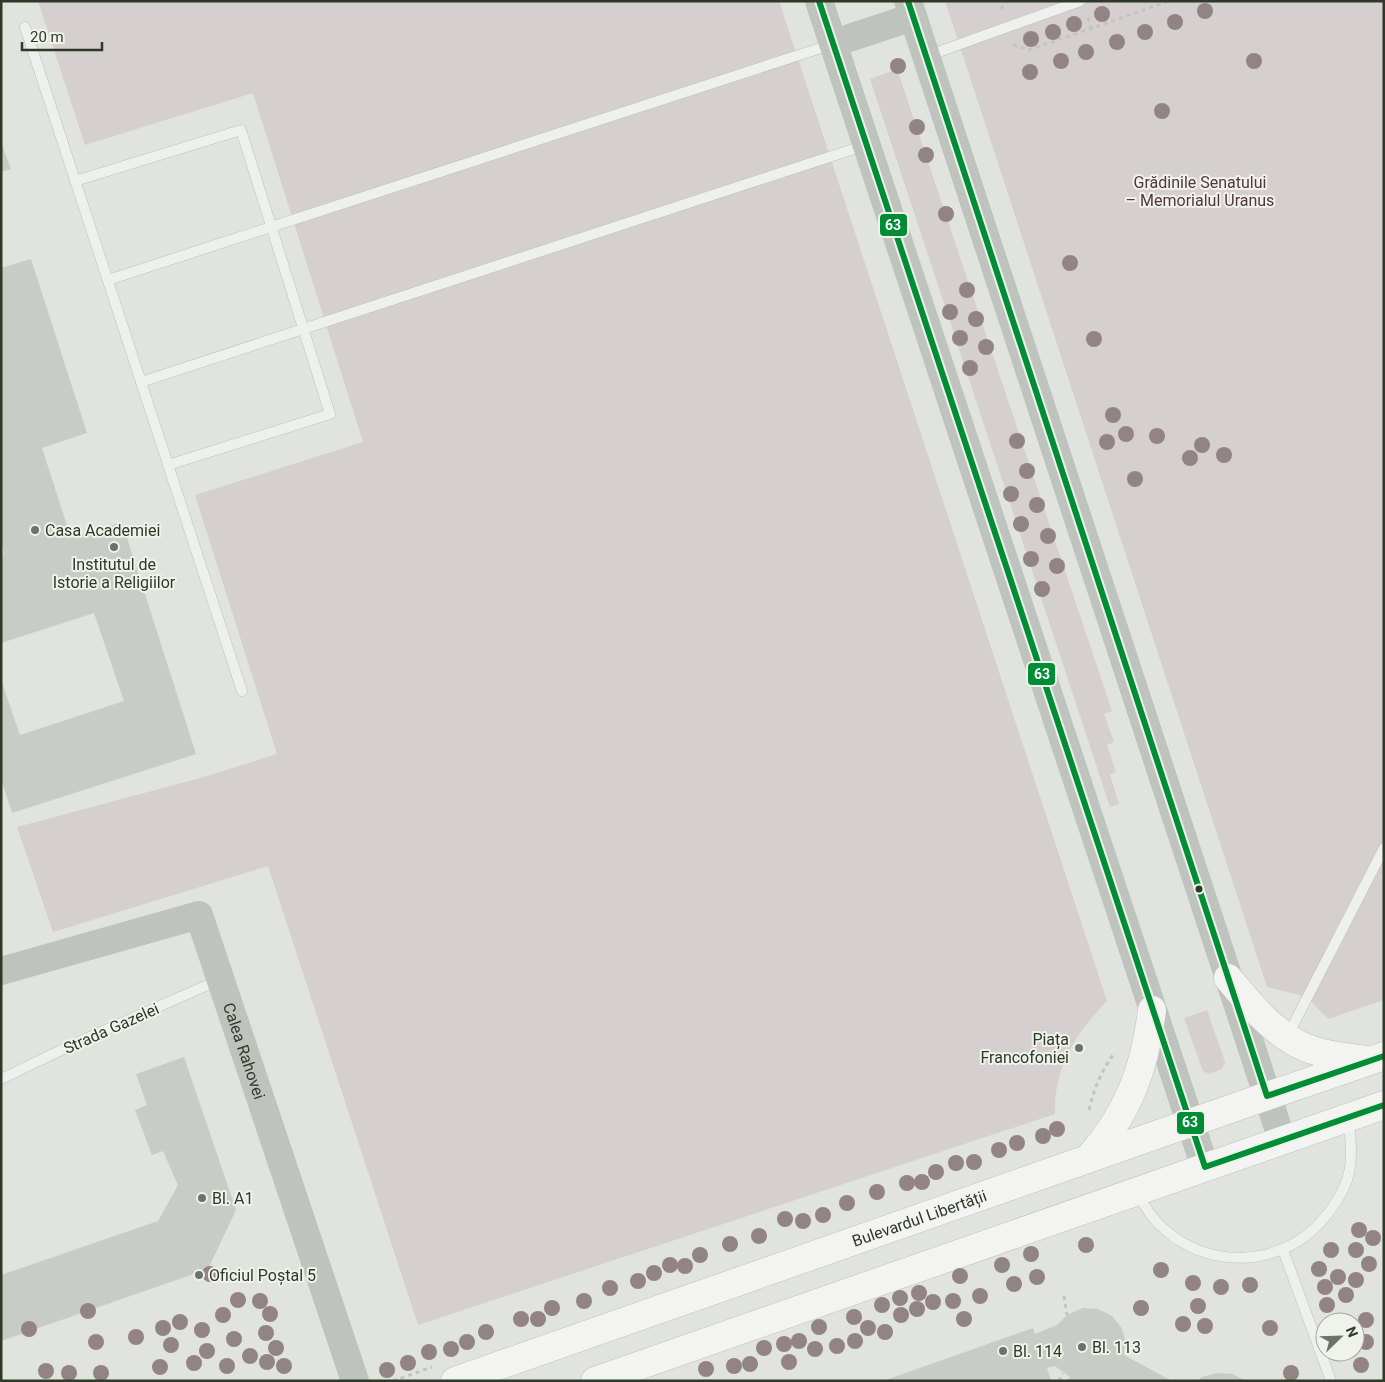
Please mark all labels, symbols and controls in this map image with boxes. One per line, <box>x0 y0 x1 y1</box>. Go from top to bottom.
scale bar <box>22 20 102 52</box>
text: 20 m <box>30 28 64 46</box>
park label: Grădinile Senatului – Memorialul Uranus <box>1126 173 1274 210</box>
line badge: 63 <box>879 213 908 237</box>
text: 63 <box>885 217 901 233</box>
place label: Casa Academiei <box>45 521 160 540</box>
marker: Casa Academiei <box>29 524 41 536</box>
marker: Institutul de Istorie a Religiilor <box>108 541 120 553</box>
place label: Institutul de Istorie a Religiilor <box>53 555 176 592</box>
line badge: 63 <box>1027 662 1056 686</box>
text: 63 <box>1034 666 1050 682</box>
unlabelled marker <box>1194 884 1204 894</box>
street label: Strada Gazelei <box>61 999 162 1058</box>
street label: Calea Rahovei <box>219 1000 269 1102</box>
place label: Piața Francofoniei <box>980 1030 1069 1067</box>
marker: Piața Francofoniei <box>1073 1042 1085 1054</box>
line badge: 63 <box>1176 1111 1205 1135</box>
text: 63 <box>1182 1114 1198 1130</box>
street label: Bulevardul Libertății <box>850 1186 989 1251</box>
place label: Bl. A1 <box>212 1189 253 1208</box>
marker: Bl. A1 <box>196 1192 208 1204</box>
place label: Oficiul Poștal 5 <box>209 1266 316 1286</box>
marker: Oficiul Poștal 5 <box>193 1269 205 1281</box>
north arrow <box>1315 1312 1365 1362</box>
text: N <box>1343 1324 1361 1340</box>
place label: Bl. 113 <box>1092 1338 1141 1357</box>
marker: Bl. 113 <box>1076 1341 1088 1353</box>
place label: Bl. 114 <box>1013 1342 1062 1361</box>
marker: Bl. 114 <box>997 1345 1009 1357</box>

